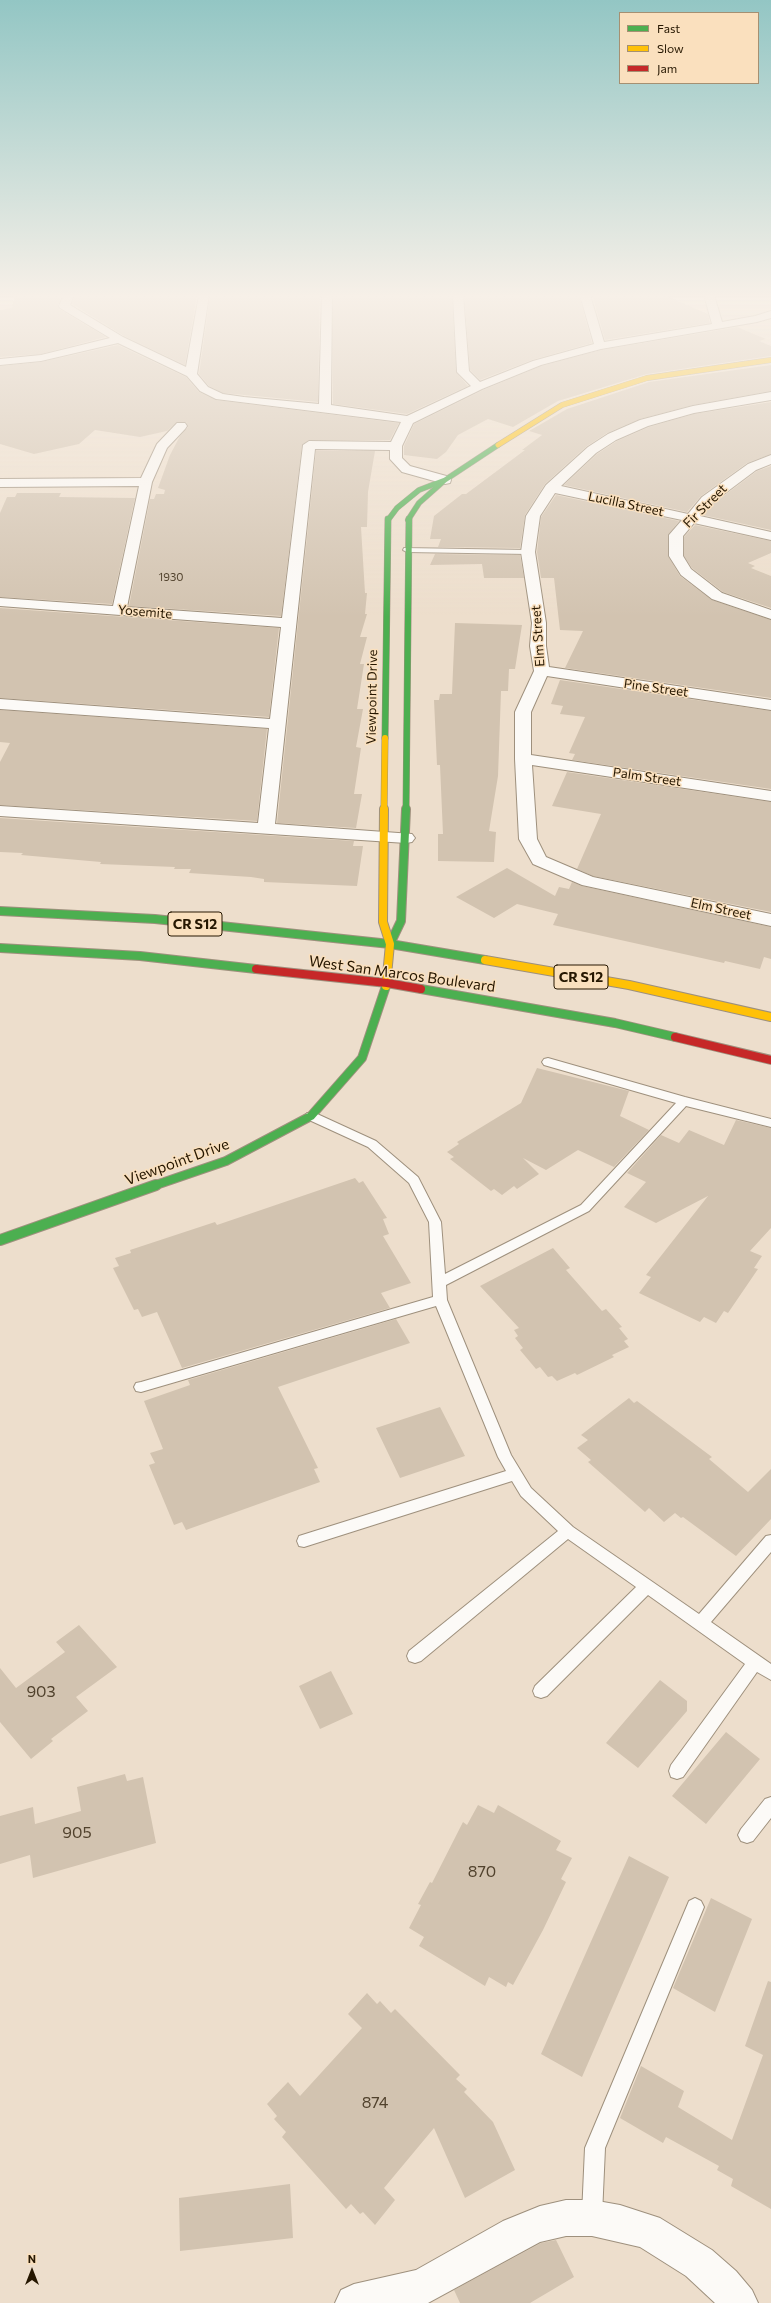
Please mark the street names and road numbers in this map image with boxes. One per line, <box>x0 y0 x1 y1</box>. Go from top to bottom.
street label: Fir Street <box>680 481 730 531</box>
street label: Lucilla Street <box>587 488 665 520</box>
street label: Yosemite <box>117 602 173 622</box>
street label: Elm Street <box>528 605 548 667</box>
street label: Viewpoint Drive <box>363 649 381 745</box>
street label: Pine Street <box>623 676 689 700</box>
street label: Palm Street <box>612 764 682 790</box>
street label: Elm Street <box>689 895 753 923</box>
road number: CR S12 <box>168 912 222 936</box>
street label: West San Marcos Boulevard <box>308 952 496 996</box>
road number: CR S12 <box>554 965 608 989</box>
street label: Viewpoint Drive <box>123 1135 231 1189</box>

